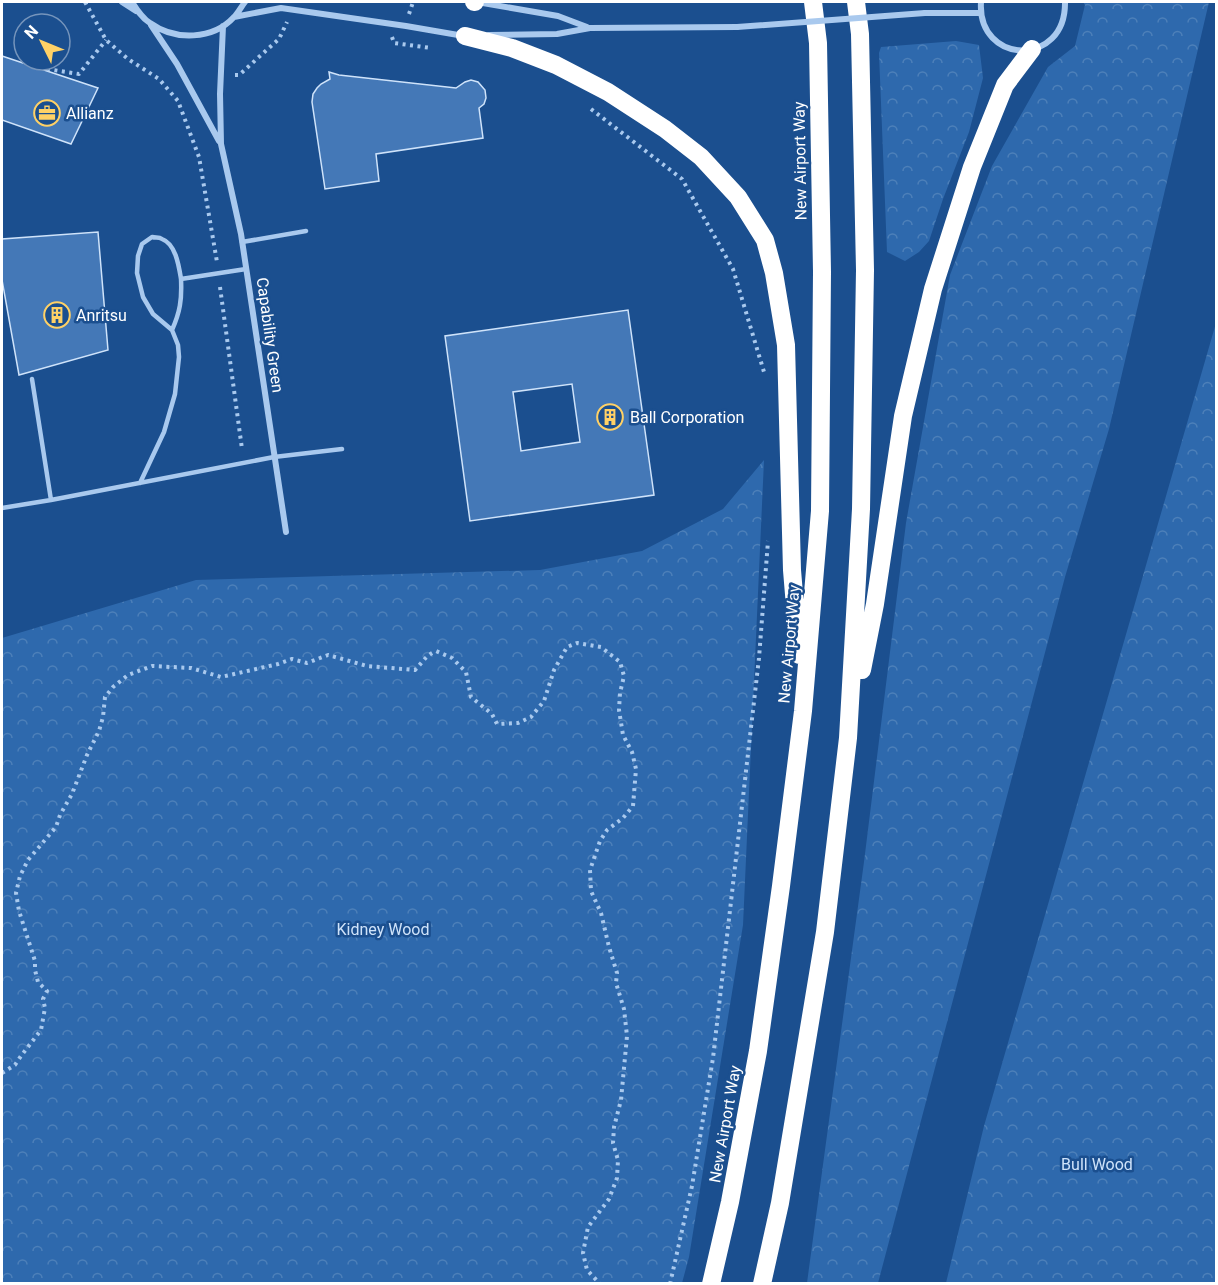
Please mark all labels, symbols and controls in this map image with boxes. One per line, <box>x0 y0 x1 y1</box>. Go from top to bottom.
north arrow <box>12 12 72 72</box>
text: N <box>21 22 42 43</box>
office icon: Allianz <box>32 98 62 128</box>
street label: New Airport Way <box>789 101 811 221</box>
place label: Allianz <box>66 104 114 123</box>
street label: Capability Green <box>253 276 287 394</box>
building icon: Anritsu <box>42 300 72 330</box>
place label: Anritsu <box>76 306 127 325</box>
building icon: Ball Corporation <box>595 402 625 432</box>
place label: Ball Corporation <box>630 408 744 427</box>
street label: New Airport Way <box>774 584 804 704</box>
park label: Kidney Wood <box>337 920 429 939</box>
street label: New Airport Way <box>705 1063 745 1184</box>
park label: Bull Wood <box>1061 1155 1133 1174</box>

